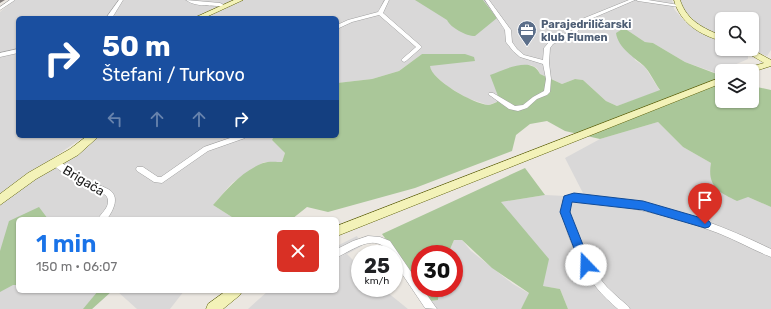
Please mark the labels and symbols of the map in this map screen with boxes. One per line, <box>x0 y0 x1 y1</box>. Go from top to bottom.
place label: Parajedriličarski klub Flumen <box>541 18 631 44</box>
office icon: Parajedriličarski klub Flumen <box>516 19 538 47</box>
street label: Brigača <box>60 162 107 200</box>
pin <box>688 183 722 224</box>
position arrow <box>565 244 607 286</box>
speed limit sign: 30 <box>411 245 463 297</box>

